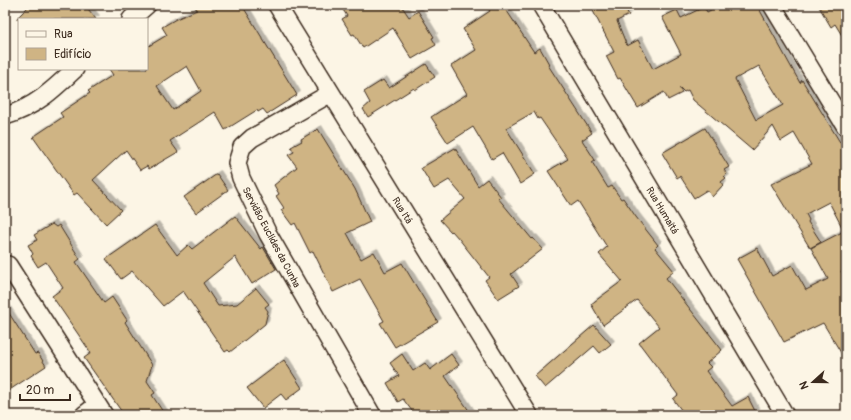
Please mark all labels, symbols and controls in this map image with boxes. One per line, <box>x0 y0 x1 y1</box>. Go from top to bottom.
legend <box>18 18 148 70</box>
text: Rua <box>54 27 73 42</box>
text: Edifício <box>54 47 92 62</box>
street label: Servidão Euclides da Cunha <box>239 185 303 290</box>
street label: Rua Humaitá <box>643 185 681 236</box>
street label: Rua Itá <box>389 195 415 226</box>
north arrow <box>793 362 833 402</box>
scale bar <box>20 376 70 402</box>
text: N <box>797 379 812 391</box>
text: 20 m <box>26 383 55 398</box>

